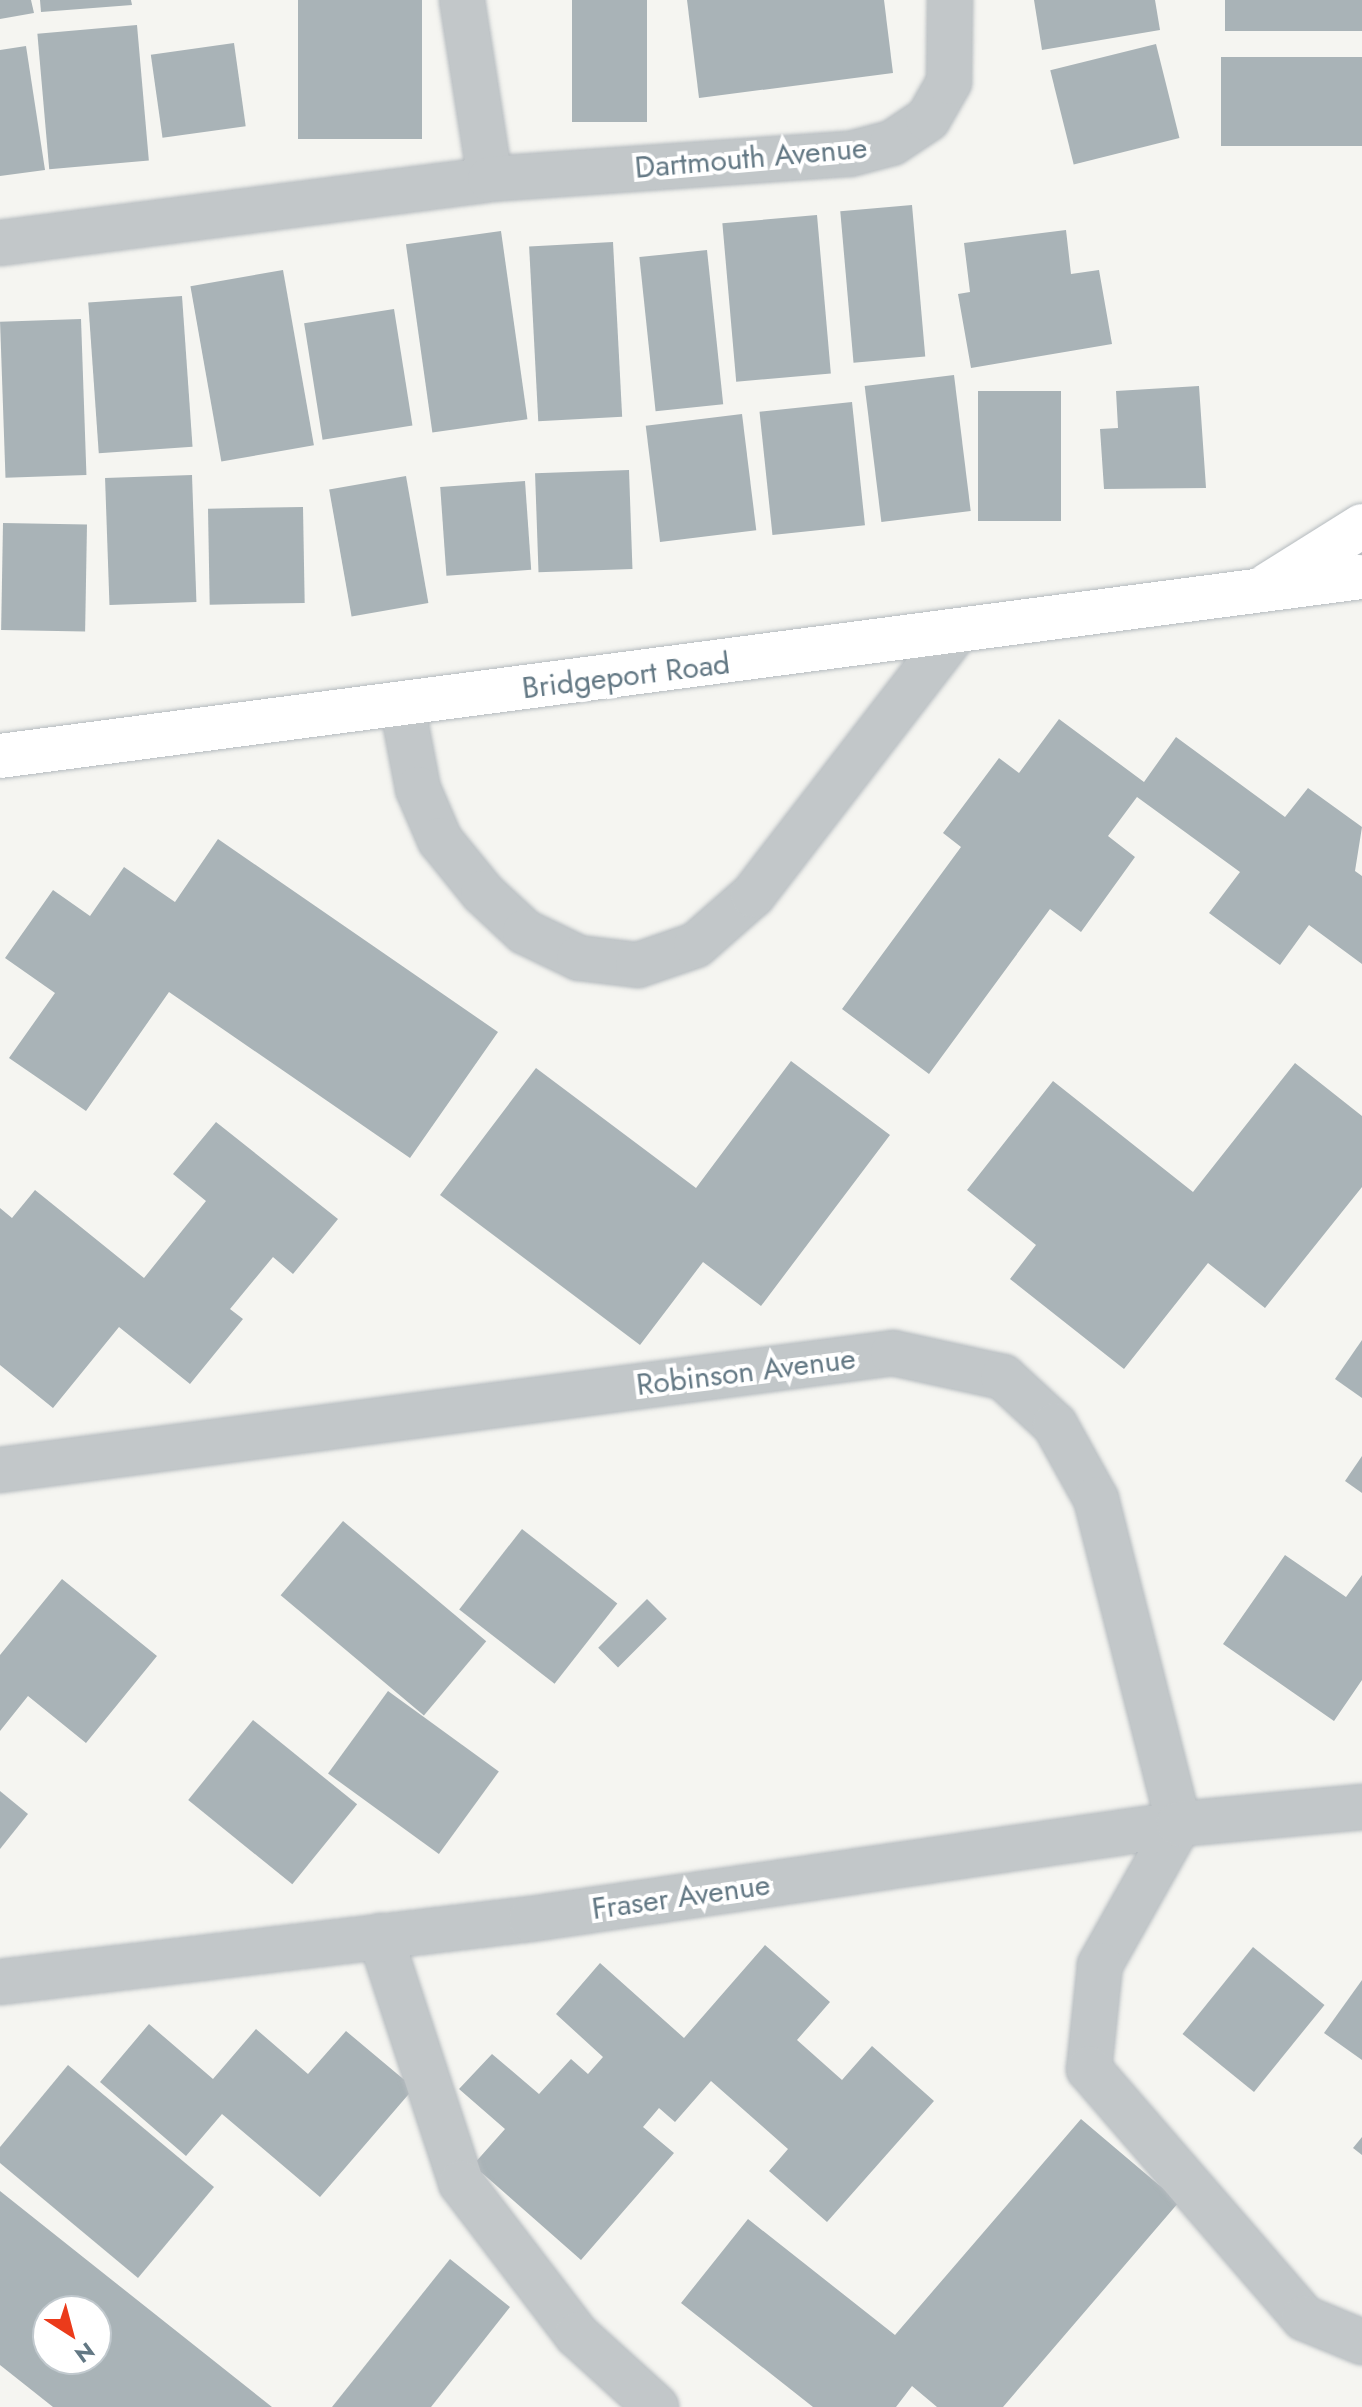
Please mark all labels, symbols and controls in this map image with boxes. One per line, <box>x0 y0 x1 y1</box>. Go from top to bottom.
street label: Dartmouth Avenue <box>633 130 869 186</box>
street label: Bridgeport Road <box>520 645 732 707</box>
street label: Robinson Avenue <box>634 1341 858 1403</box>
street label: Fraser Avenue <box>590 1867 772 1927</box>
north arrow <box>32 2295 112 2375</box>
text: N <box>68 2335 101 2371</box>

